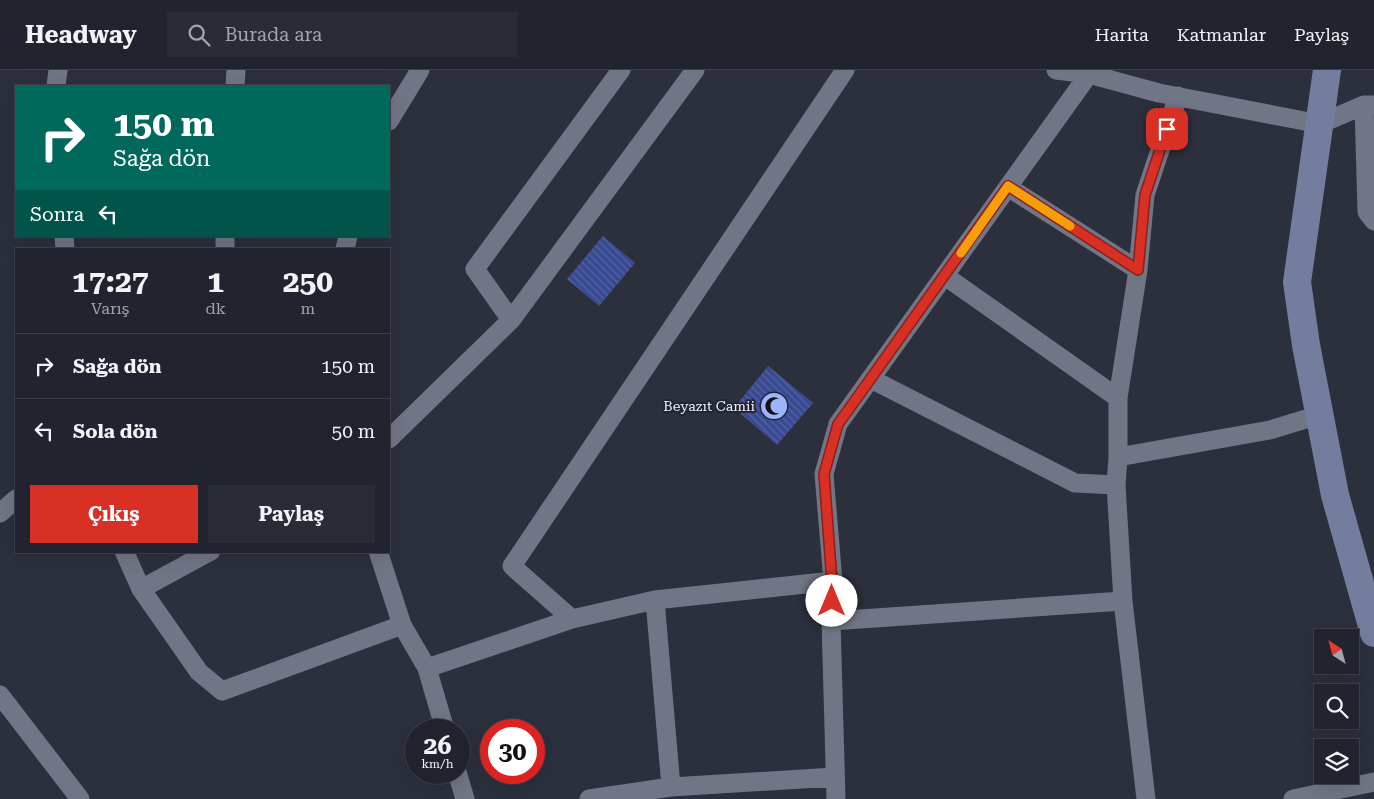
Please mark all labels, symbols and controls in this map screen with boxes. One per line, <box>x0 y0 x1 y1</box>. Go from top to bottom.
search box <box>167 12 517 57</box>
text: Headway <box>25 21 137 49</box>
icon: search <box>185 21 213 49</box>
text: Burada ara <box>225 23 322 46</box>
text: Harita <box>1095 24 1149 45</box>
text: Katmanlar <box>1177 24 1266 45</box>
text: Paylaş <box>1294 24 1349 45</box>
text: 150 m <box>113 104 214 145</box>
icon: right <box>30 105 95 170</box>
pin <box>1146 108 1188 150</box>
icon: arrive <box>1153 115 1181 143</box>
text: Sağa dön <box>113 146 210 171</box>
icon: left <box>94 200 122 228</box>
text: Sonra <box>30 203 84 226</box>
text: 17:27 <box>72 264 148 299</box>
text: 1 <box>207 264 224 299</box>
text: 250 <box>283 264 333 299</box>
text: Varış <box>91 299 129 318</box>
text: dk <box>205 299 226 318</box>
text: m <box>301 299 315 318</box>
icon: right <box>30 352 58 380</box>
text: Sağa dön <box>73 355 161 378</box>
text: 150 m <box>321 355 375 378</box>
mosque icon: Beyazıt Camii <box>759 391 789 421</box>
place label: Beyazıt Camii <box>663 398 756 414</box>
icon: left <box>30 417 58 445</box>
text: Sola dön <box>73 420 158 443</box>
text: 50 m <box>332 420 375 443</box>
button: Çıkış <box>30 485 198 543</box>
button: Paylaş <box>208 485 375 543</box>
position arrow <box>805 574 857 626</box>
north arrow <box>1314 629 1359 674</box>
map controls <box>1314 629 1359 784</box>
button: search <box>1314 684 1359 729</box>
speed limit sign: 30 <box>480 719 545 784</box>
text: 26 <box>423 731 452 760</box>
button: layers <box>1314 739 1359 784</box>
text: km/h <box>421 757 454 771</box>

